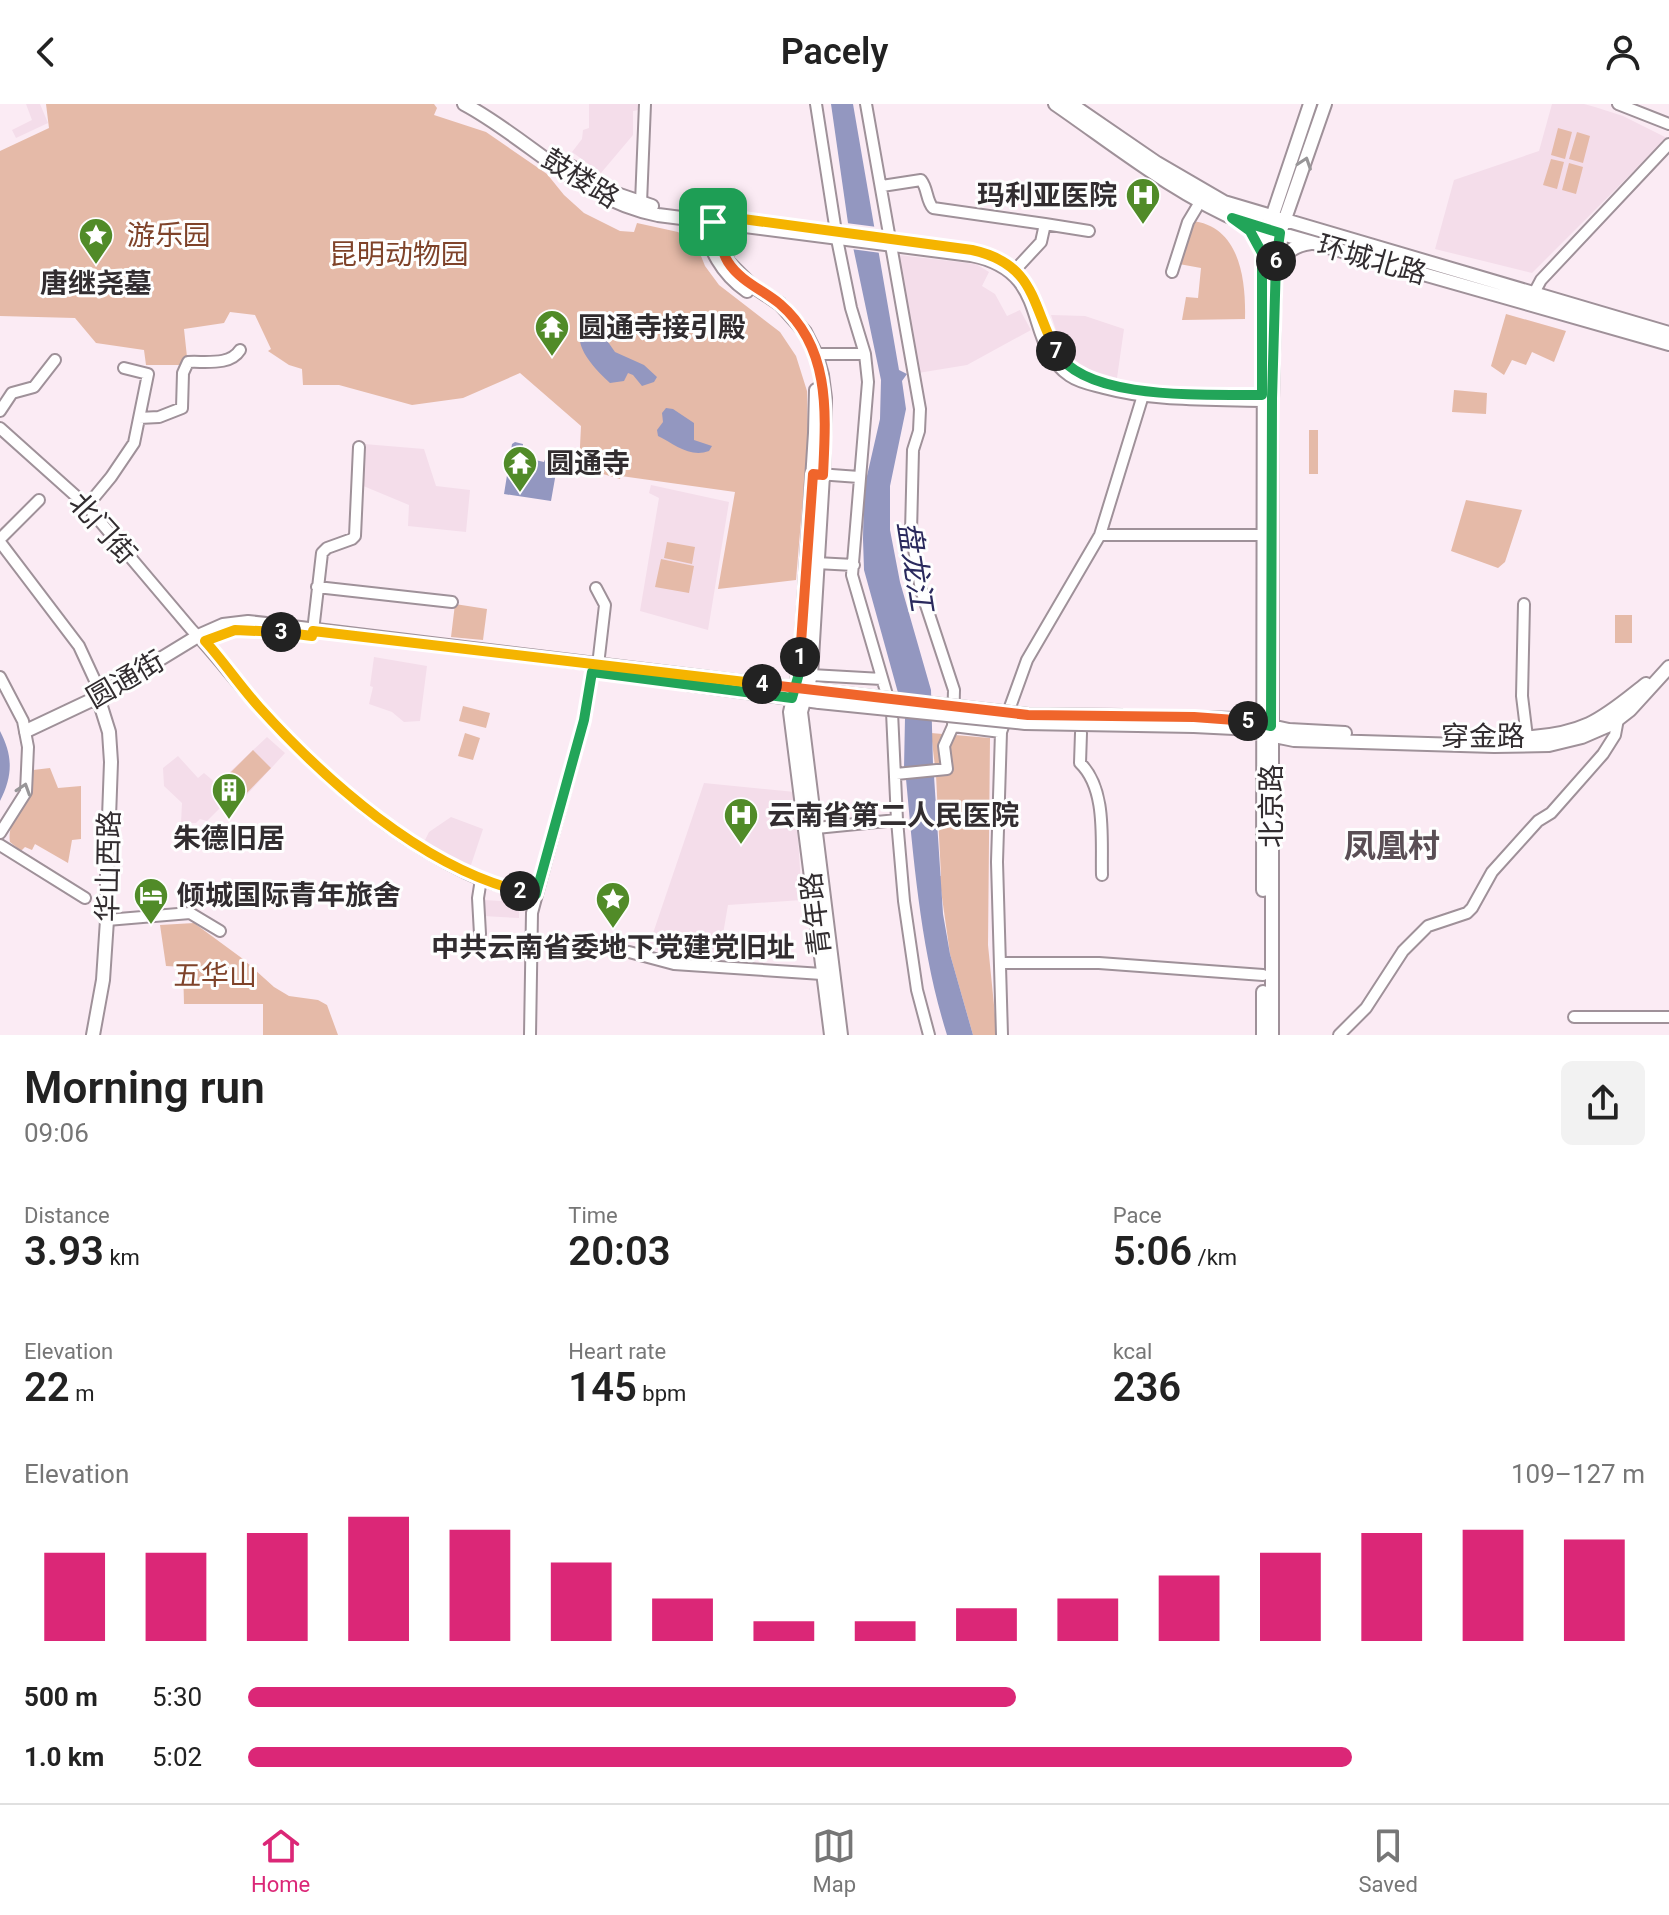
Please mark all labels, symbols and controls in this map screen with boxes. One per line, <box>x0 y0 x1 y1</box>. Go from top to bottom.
icon: back <box>24 30 68 74</box>
icon: person <box>1601 30 1645 74</box>
text: Pacely <box>781 31 888 73</box>
street label: 鼓楼路 <box>536 142 625 215</box>
one-way arrow <box>1295 157 1311 171</box>
hospital icon: 玛利亚医院 <box>1124 176 1162 226</box>
place label: 玛利亚医院 <box>977 179 1117 212</box>
pin <box>679 188 747 256</box>
icon: arrive <box>691 200 735 244</box>
place icon: 唐继尧墓 <box>77 216 115 266</box>
park label: 游乐园 <box>127 219 211 252</box>
street label: 环城北路 <box>1313 228 1430 291</box>
park label: 昆明动物园 <box>329 238 469 271</box>
pin: 6 <box>1256 241 1296 281</box>
text: 6 <box>1270 248 1282 273</box>
place label: 唐继尧墓 <box>40 267 152 300</box>
temple icon: 圆通寺接引殿 <box>533 308 571 358</box>
place label: 圆通寺接引殿 <box>578 311 746 344</box>
pin: 7 <box>1036 331 1076 371</box>
text: 7 <box>1050 338 1062 363</box>
temple icon: 圆通寺 <box>501 444 539 494</box>
place label: 圆通寺 <box>546 447 630 480</box>
street label: 北门街 <box>62 486 143 571</box>
water label: 盘龙江 <box>891 519 940 616</box>
pin: 3 <box>261 612 301 652</box>
text: 3 <box>275 619 287 644</box>
pin: 1 <box>780 637 820 677</box>
street label: 圆通街 <box>81 644 170 715</box>
text: 1 <box>794 644 806 669</box>
pin: 4 <box>742 664 782 704</box>
text: 4 <box>756 671 768 696</box>
pin: 5 <box>1228 701 1268 741</box>
text: 5 <box>1242 708 1254 733</box>
street label: 穿金路 <box>1441 720 1525 753</box>
street label: 北京路 <box>1255 764 1288 848</box>
building icon: 朱德旧居 <box>210 771 248 821</box>
one-way arrow <box>14 783 30 797</box>
hospital icon: 云南省第二人民医院 <box>722 796 760 846</box>
place label: 云南省第二人民医院 <box>767 799 1019 832</box>
street label: 华山西路 <box>91 810 126 922</box>
place label: 朱德旧居 <box>173 822 285 855</box>
district label: 凤凰村 <box>1344 827 1440 865</box>
street label: 青年路 <box>794 870 837 958</box>
pin: 2 <box>500 871 540 911</box>
hotel icon: 倾城国际青年旅舍 <box>132 876 170 926</box>
text: 2 <box>514 878 526 903</box>
place label: 倾城国际青年旅舍 <box>177 879 401 912</box>
place icon: 中共云南省委地下党建党旧址 <box>594 880 632 930</box>
place label: 中共云南省委地下党建党旧址 <box>431 931 795 964</box>
park label: 五华山 <box>173 959 257 992</box>
button: share <box>1561 1061 1645 1145</box>
text: Morning run <box>24 1062 265 1114</box>
text: 09:06 <box>24 1118 89 1148</box>
text: Distance <box>24 1203 110 1228</box>
text: Time <box>568 1203 618 1228</box>
text: Pace <box>1113 1203 1162 1228</box>
text: 3.93 <box>24 1228 104 1275</box>
text: 20:03 <box>568 1228 671 1275</box>
text: 5:06 <box>1113 1228 1192 1275</box>
text: km <box>104 1245 140 1270</box>
text: /km <box>1192 1245 1237 1270</box>
text: Elevation <box>24 1339 113 1364</box>
text: Heart rate <box>568 1339 666 1364</box>
text: kcal <box>1113 1339 1152 1364</box>
text: 22 <box>24 1364 70 1411</box>
text: 145 <box>568 1364 637 1411</box>
text: 236 <box>1113 1364 1181 1411</box>
text: m <box>70 1381 94 1406</box>
text: bpm <box>637 1381 686 1406</box>
text: Elevation <box>24 1459 129 1489</box>
text: 109–127 m <box>1511 1459 1645 1489</box>
text: 500 m <box>24 1682 98 1712</box>
text: 5:30 <box>152 1682 202 1712</box>
text: 1.0 km <box>24 1742 104 1772</box>
text: 5:02 <box>152 1742 202 1772</box>
tab: Home <box>251 1824 310 1897</box>
tab: Map <box>812 1824 856 1897</box>
tab: Saved <box>1358 1824 1418 1897</box>

